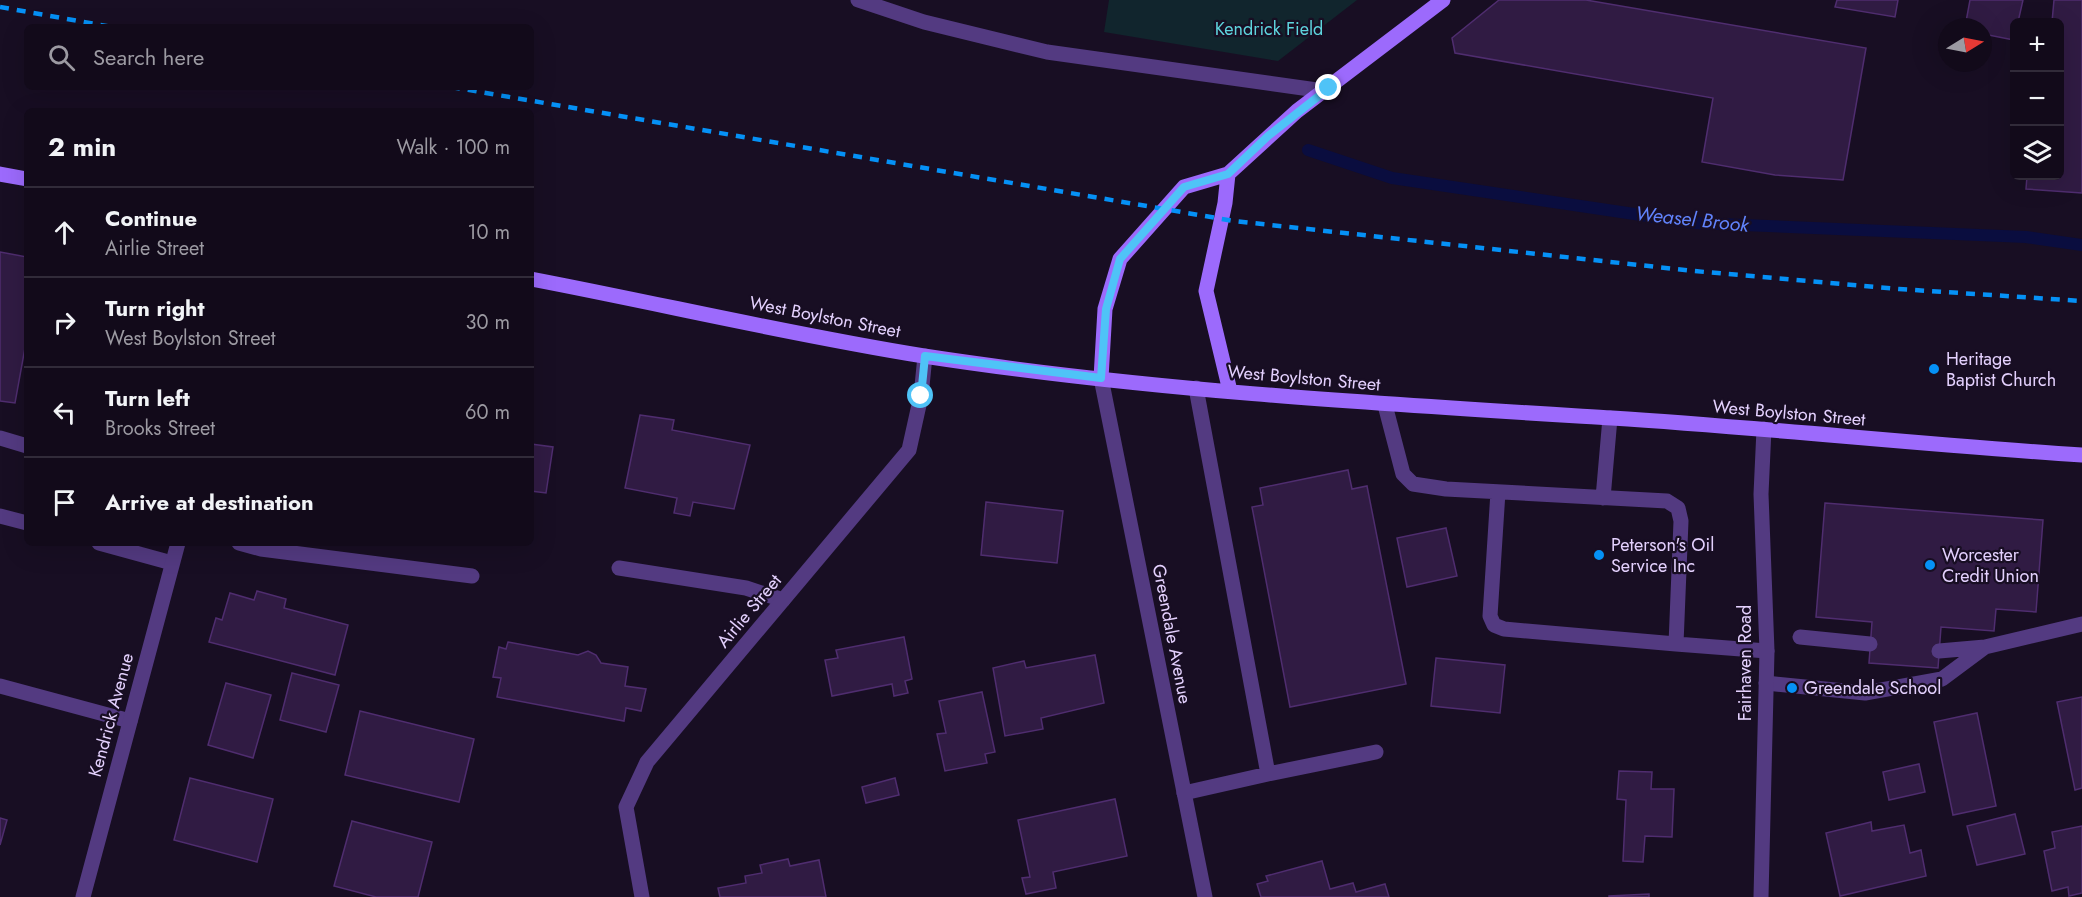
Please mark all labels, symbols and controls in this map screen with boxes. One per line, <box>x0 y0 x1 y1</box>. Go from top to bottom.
park label: Kendrick Field <box>1215 16 1323 42</box>
north arrow <box>1938 18 1992 72</box>
map controls <box>2010 18 2064 180</box>
button: + <box>2010 18 2064 72</box>
search box <box>24 24 534 90</box>
icon: search <box>45 41 78 74</box>
text: Search here <box>93 41 204 73</box>
button: − <box>2010 72 2064 126</box>
route end <box>1315 74 1341 100</box>
button: layers <box>2010 126 2064 180</box>
text: 2 min <box>48 128 116 166</box>
text: Walk · 100 m <box>397 133 510 162</box>
water label: Weasel Brook <box>1634 199 1752 240</box>
text: Continue <box>105 202 197 234</box>
icon: ahead <box>48 216 81 249</box>
text: 10 m <box>467 218 510 247</box>
text: Airlie Street <box>105 234 204 263</box>
street label: West Boylston Street <box>747 290 903 345</box>
text: Turn right <box>105 292 205 324</box>
icon: right <box>48 306 81 339</box>
text: 30 m <box>465 308 510 337</box>
text: West Boylston Street <box>105 324 276 353</box>
place label: Heritage Baptist Church <box>1946 346 2056 393</box>
street label: West Boylston Street <box>1226 358 1382 398</box>
marker: Heritage Baptist Church <box>1927 362 1941 376</box>
text: Turn left <box>105 382 190 414</box>
route start <box>907 382 933 408</box>
street label: West Boylston Street <box>1711 393 1867 433</box>
icon: left <box>48 396 81 429</box>
text: 60 m <box>465 398 510 427</box>
text: Brooks Street <box>105 414 215 443</box>
icon: arrive <box>48 486 81 519</box>
text: Arrive at destination <box>105 486 314 518</box>
place label: Peterson's Oil Service Inc <box>1611 532 1714 579</box>
place label: Worcester Credit Union <box>1942 542 2039 589</box>
marker: Peterson's Oil Service Inc <box>1592 548 1606 562</box>
marker: Worcester Credit Union <box>1923 558 1937 572</box>
street label: Greendale Avenue <box>1146 562 1198 706</box>
street label: Airlie Street <box>710 568 788 654</box>
street label: Fairhaven Road <box>1732 605 1758 721</box>
street label: Kendrick Avenue <box>82 650 140 780</box>
place label: Greendale School <box>1804 675 1941 701</box>
marker: Greendale School <box>1785 681 1799 695</box>

